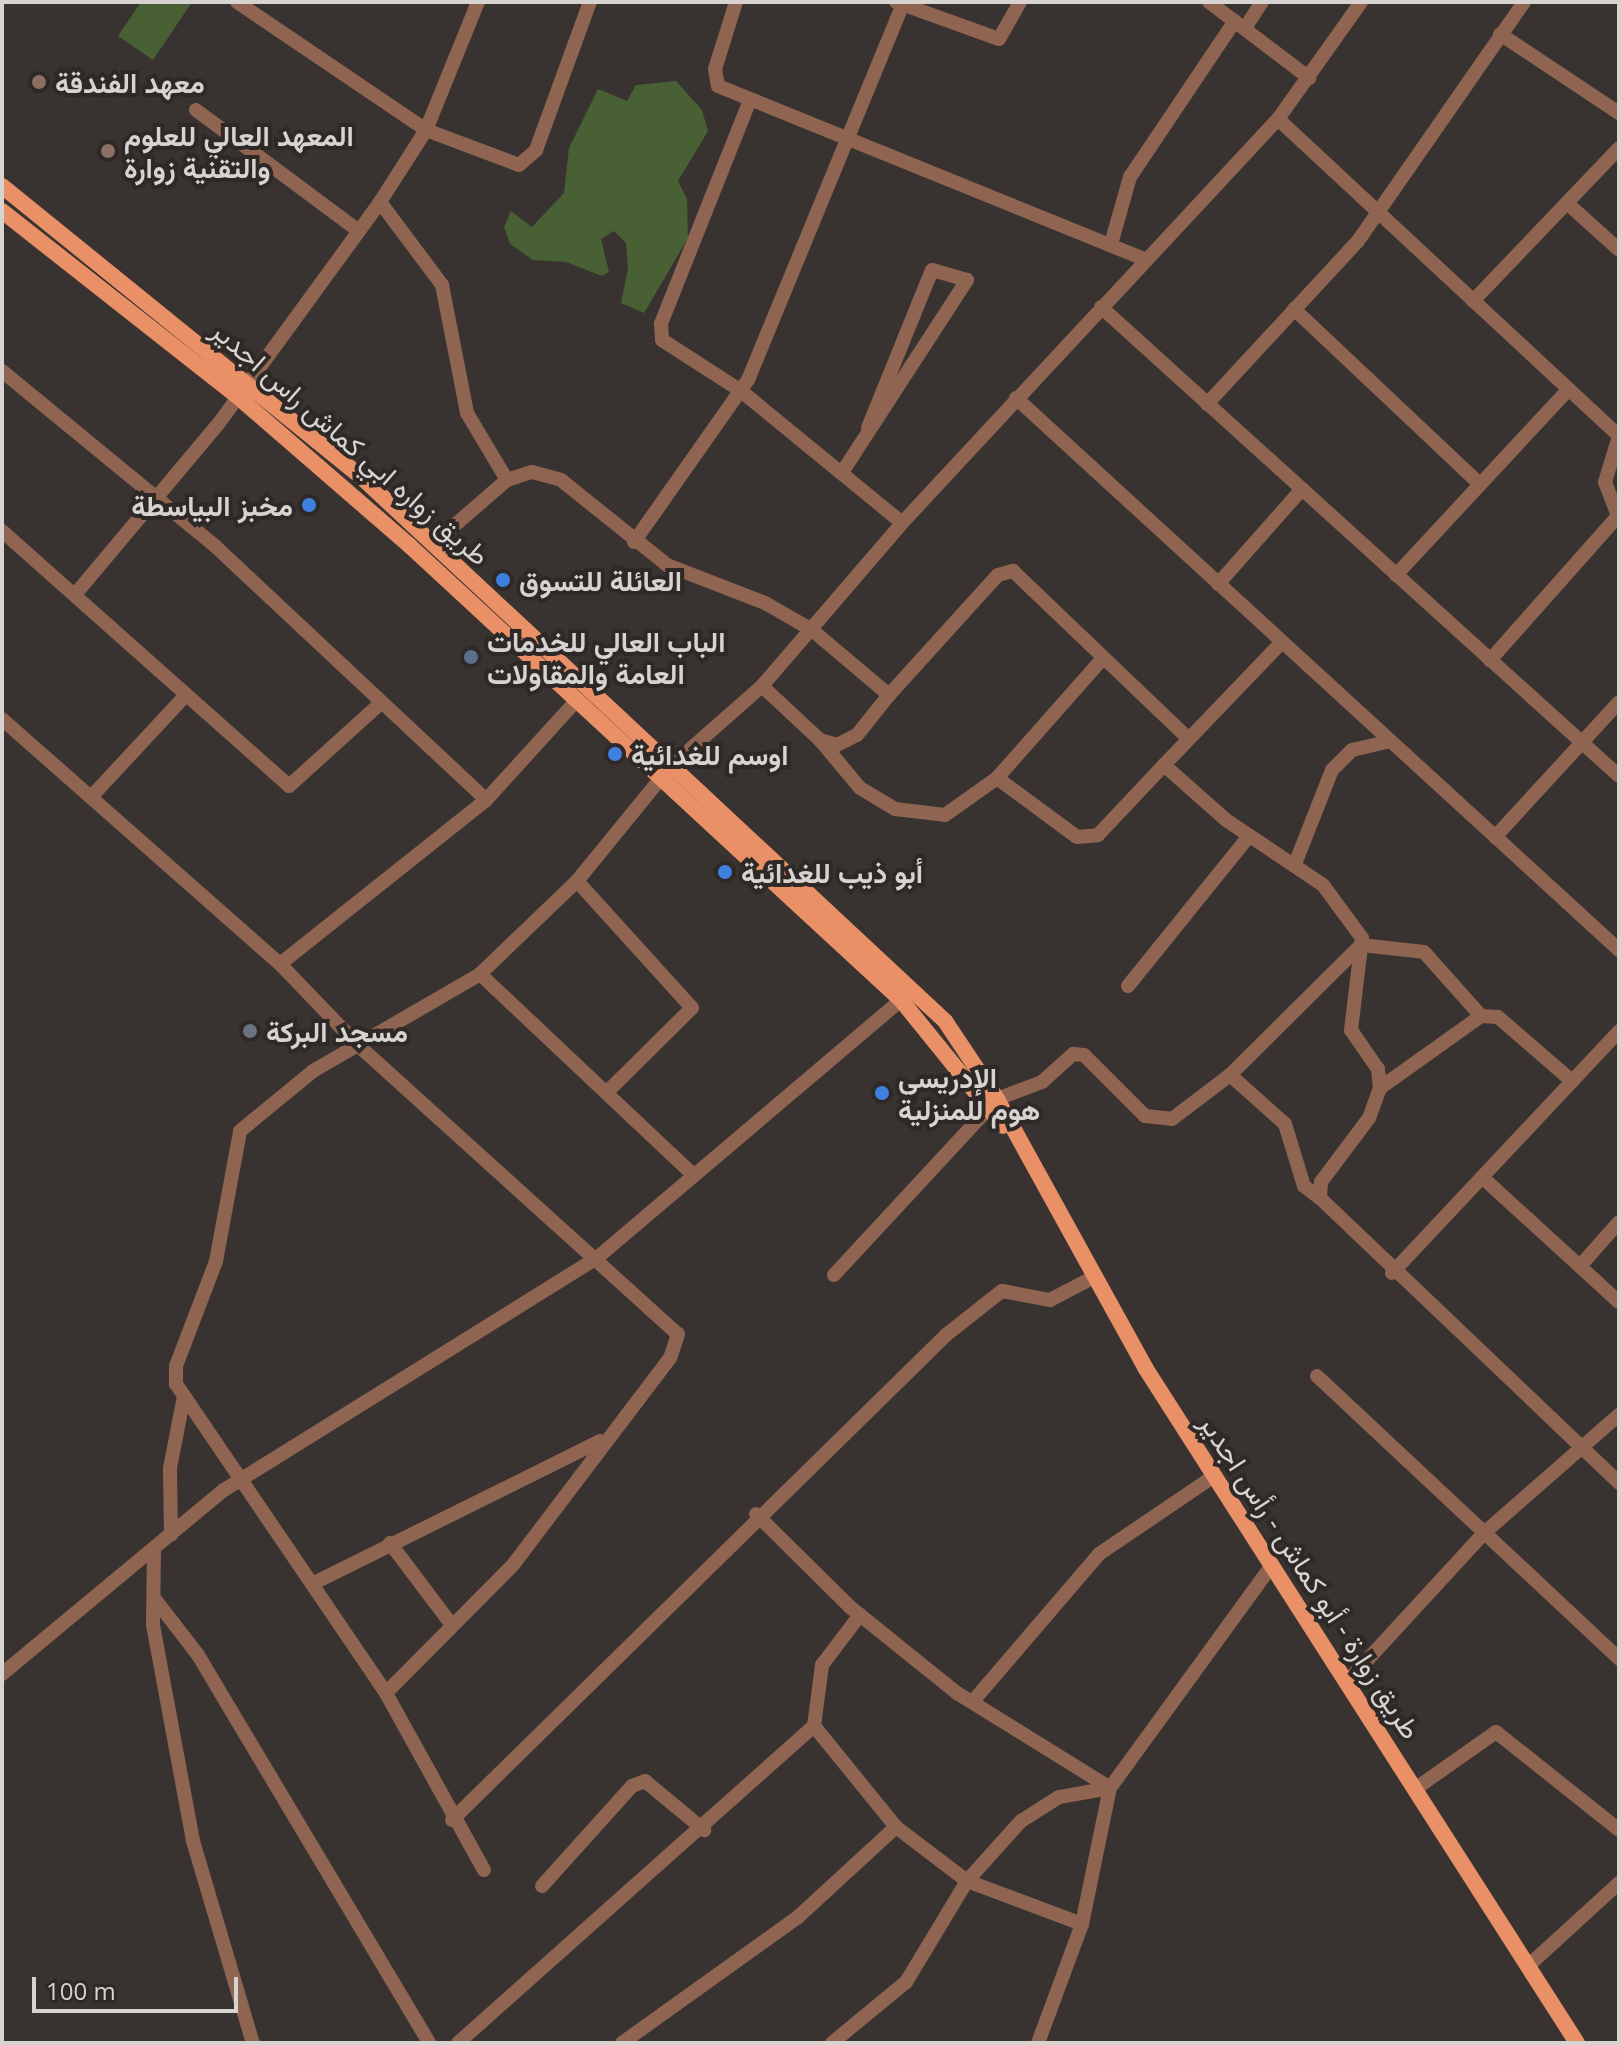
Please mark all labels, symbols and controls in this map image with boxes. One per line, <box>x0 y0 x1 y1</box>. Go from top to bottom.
place label: معهد الفندقة <box>55 65 205 99</box>
marker: معهد الفندقة <box>30 73 48 91</box>
place label: المعهد العالي للعلوم والتقنية زوارة <box>124 118 354 184</box>
marker: المعهد العالي للعلوم والتقنية زوارة <box>99 142 117 160</box>
street label: طريق زواره ابي كماش راس اجدير <box>205 312 497 572</box>
place label: مخبز البياسطة <box>131 488 293 522</box>
marker: مخبز البياسطة <box>300 496 318 514</box>
place label: العائلة للتسوق <box>519 563 682 597</box>
marker: العائلة للتسوق <box>494 571 512 589</box>
place label: الباب العالي للخدمات العامة والمقاولات <box>487 624 726 690</box>
marker: الباب العالي للخدمات العامة والمقاولات <box>462 648 480 666</box>
place label: اوسم للغدائية <box>631 737 789 771</box>
marker: اوسم للغدائية <box>606 745 624 763</box>
place label: أبو ذيب للغدائية <box>741 855 923 889</box>
marker: أبو ذيب للغدائية <box>716 863 734 881</box>
place label: مسجد البركة <box>266 1014 408 1048</box>
marker: مسجد البركة <box>241 1022 259 1040</box>
place label: الإدريسي هوم للمنزلية <box>898 1060 1040 1126</box>
marker: الإدريسي هوم للمنزلية <box>873 1084 891 1102</box>
street label: طريق زوارة - أبو كماش - رأس اجدير <box>1193 1407 1429 1745</box>
scale bar <box>36 1961 242 2011</box>
text: 100 m <box>46 1974 116 2007</box>

